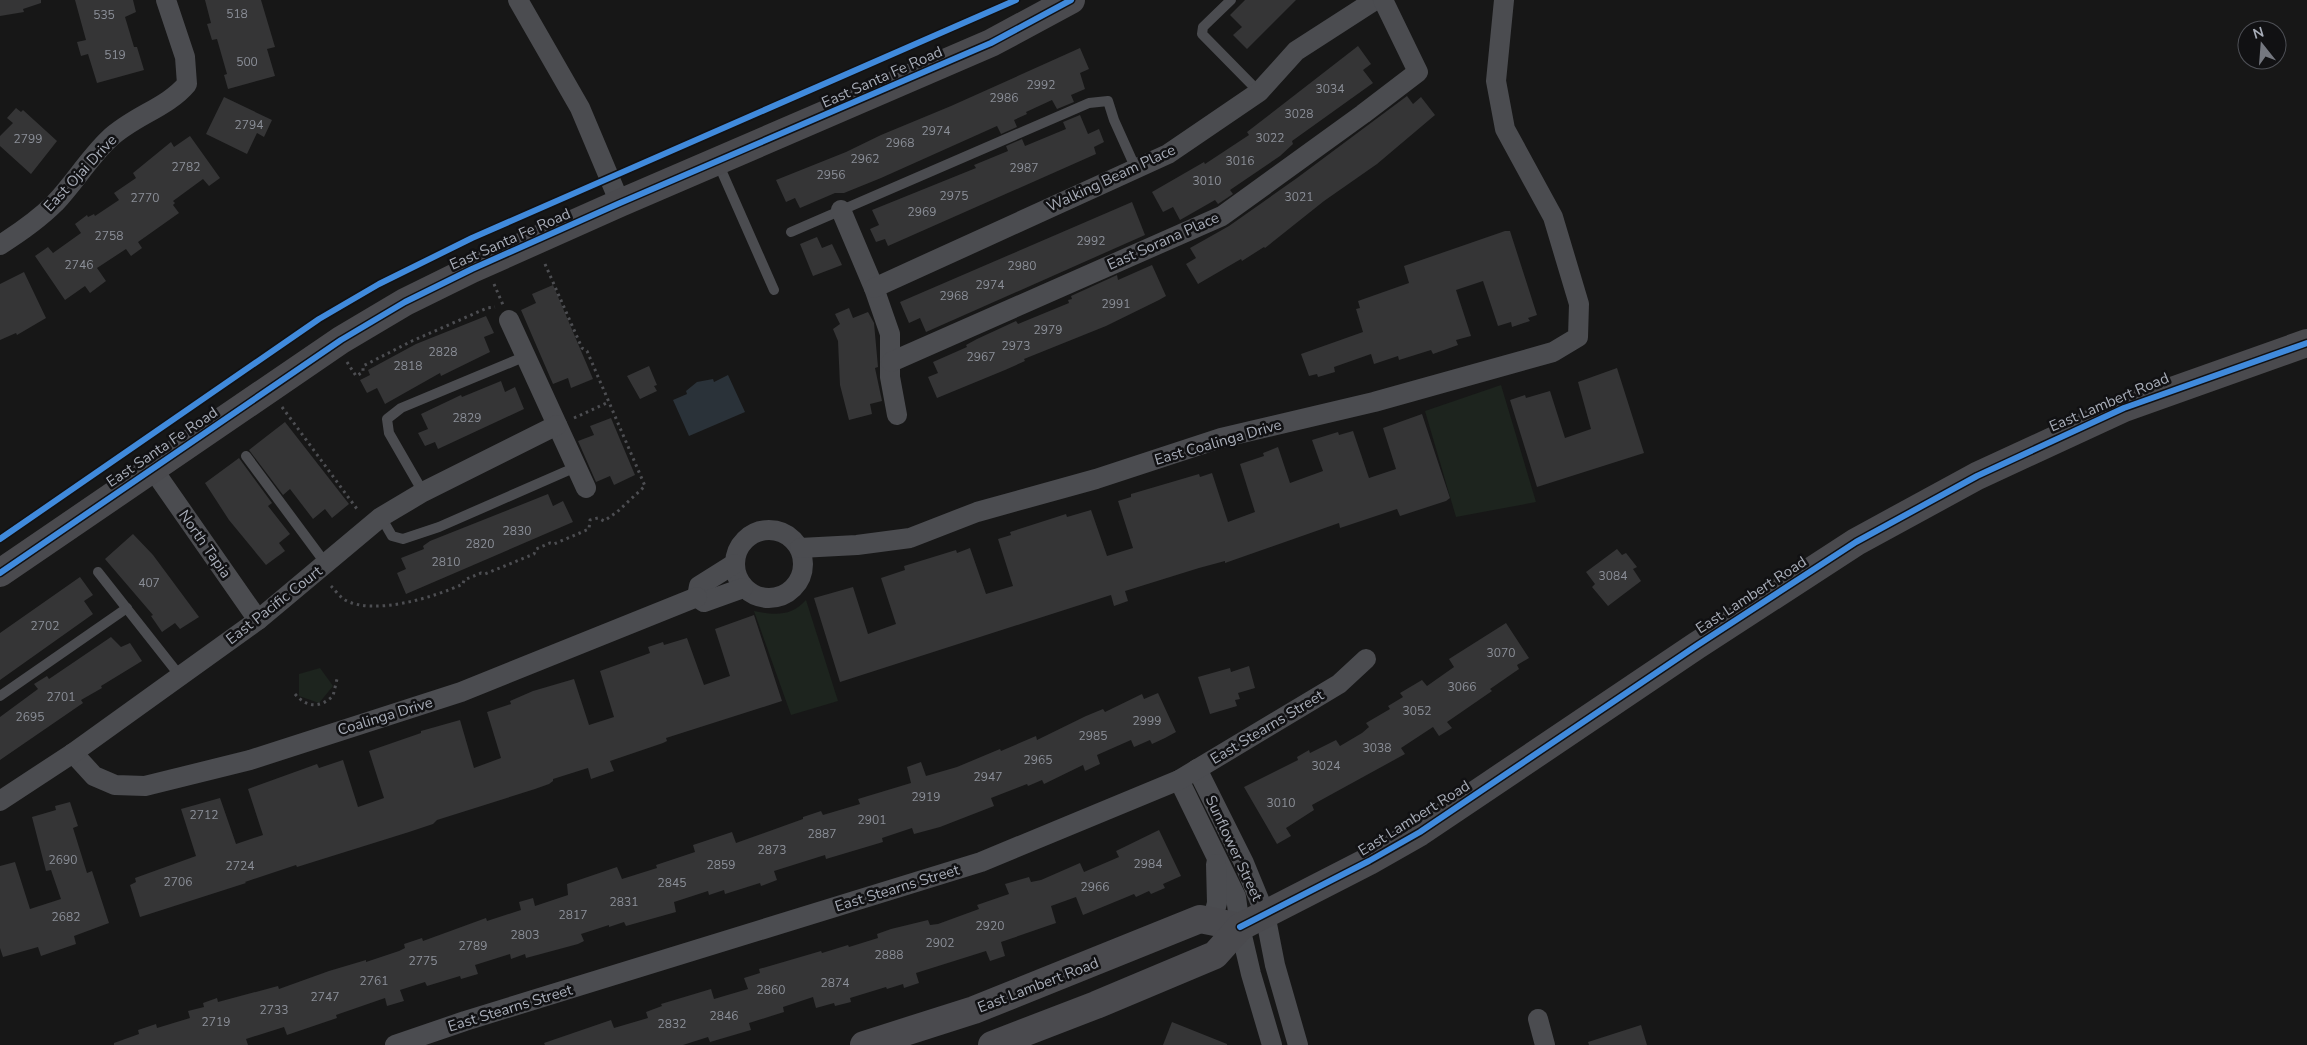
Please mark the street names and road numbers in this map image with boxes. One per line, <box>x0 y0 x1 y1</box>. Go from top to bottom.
street label: East Santa Fe Road <box>818 41 946 113</box>
street label: East Ojai Drive <box>39 130 121 216</box>
street label: Walking Beam Place <box>1044 139 1179 217</box>
street label: East Santa Fe Road <box>446 203 574 275</box>
street label: East Sorana Place <box>1104 207 1222 275</box>
street label: East Lambert Road <box>2046 368 2172 436</box>
street label: East Santa Fe Road <box>102 402 222 492</box>
street label: East Coalinga Drive <box>1152 414 1284 470</box>
street label: North Tapia <box>174 506 236 582</box>
street label: East Lambert Road <box>1692 552 1810 638</box>
street label: East Pacific Court <box>222 561 327 649</box>
street label: East Stearns Street <box>1207 685 1328 769</box>
street label: Coalinga Drive <box>335 692 435 740</box>
street label: East Lambert Road <box>1354 776 1474 860</box>
street label: Sunflower Street <box>1201 792 1268 905</box>
street label: East Stearns Street <box>832 859 962 916</box>
street label: East Lambert Road <box>975 953 1101 1017</box>
street label: East Stearns Street <box>445 979 575 1036</box>

